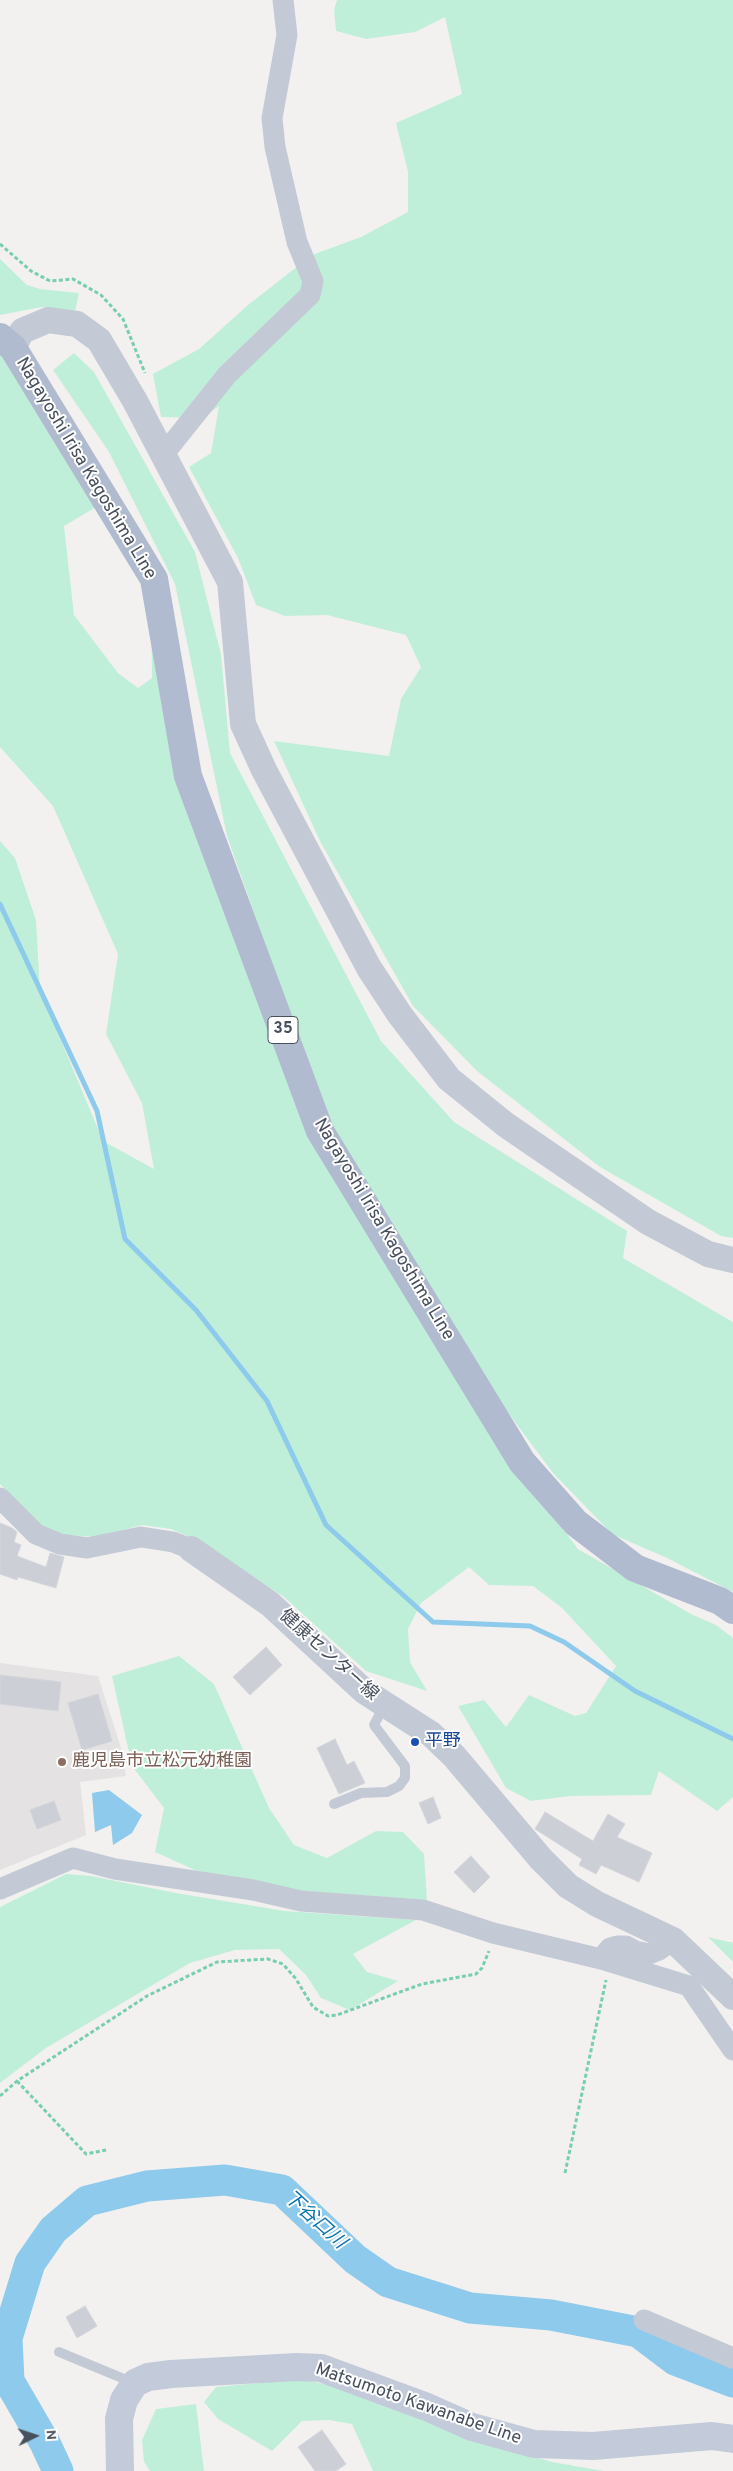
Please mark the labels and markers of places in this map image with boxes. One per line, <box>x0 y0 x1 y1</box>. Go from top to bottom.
place label: 平野 <box>425 1731 461 1753</box>
marker: 平野 <box>409 1736 421 1748</box>
place label: 鹿児島市立松元幼稚園 <box>72 1751 252 1773</box>
marker: 鹿児島市立松元幼稚園 <box>56 1756 68 1768</box>

